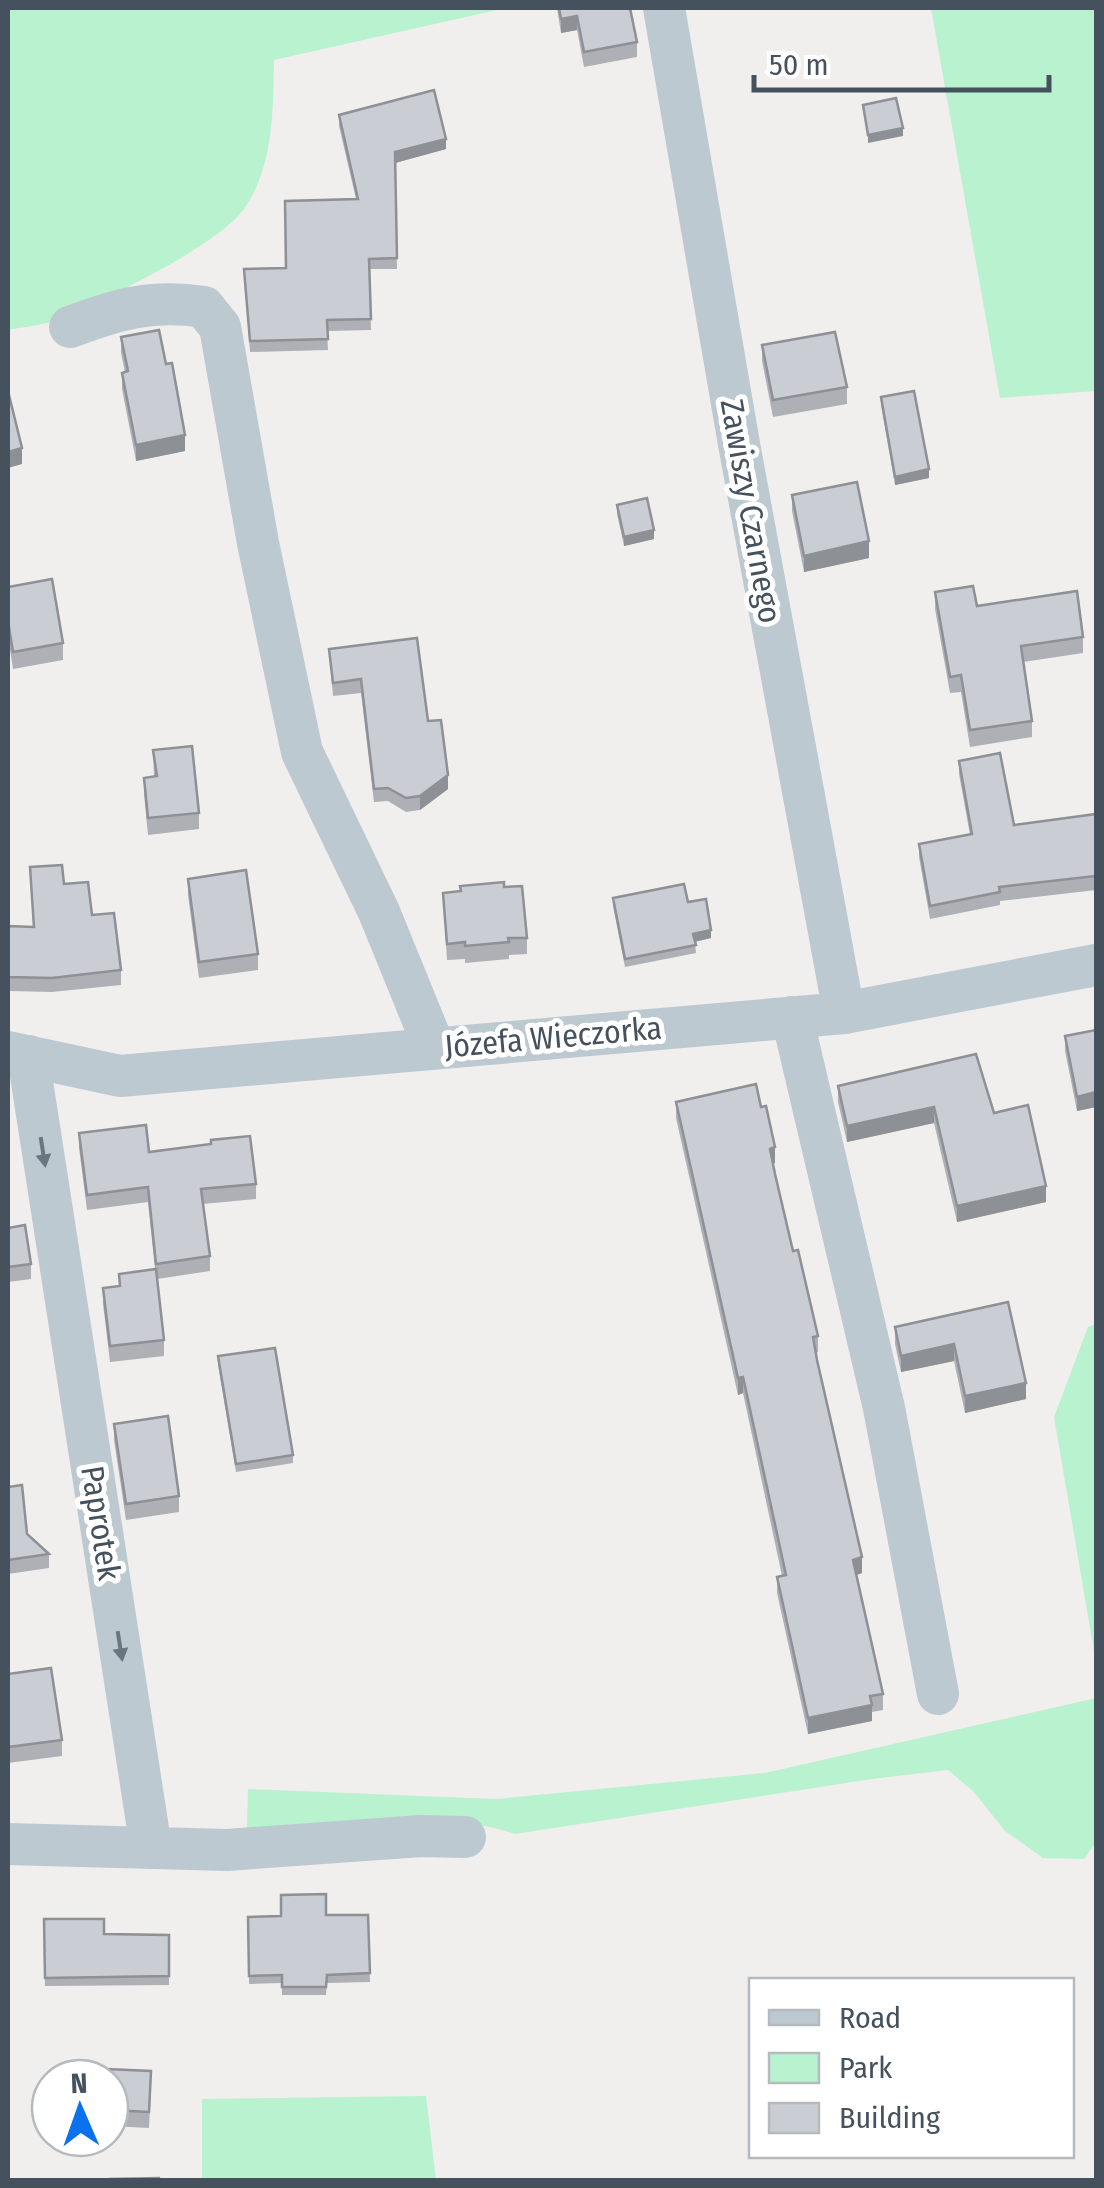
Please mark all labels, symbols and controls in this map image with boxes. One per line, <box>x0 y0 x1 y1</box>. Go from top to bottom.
scale bar <box>754 30 1049 92</box>
text: 50 m <box>769 47 829 83</box>
street label: Zawiszy Czarnego <box>713 396 789 626</box>
street label: Józefa Wieczorka <box>443 1009 663 1065</box>
one-way arrow <box>36 1137 52 1168</box>
street label: Paprotek <box>73 1463 129 1583</box>
one-way arrow <box>113 1631 128 1662</box>
legend <box>749 1978 1074 2158</box>
text: Road <box>839 2000 901 2036</box>
text: Park <box>839 2050 892 2086</box>
north arrow <box>30 2058 130 2158</box>
text: N <box>70 2067 88 2100</box>
text: Building <box>839 2100 941 2136</box>

